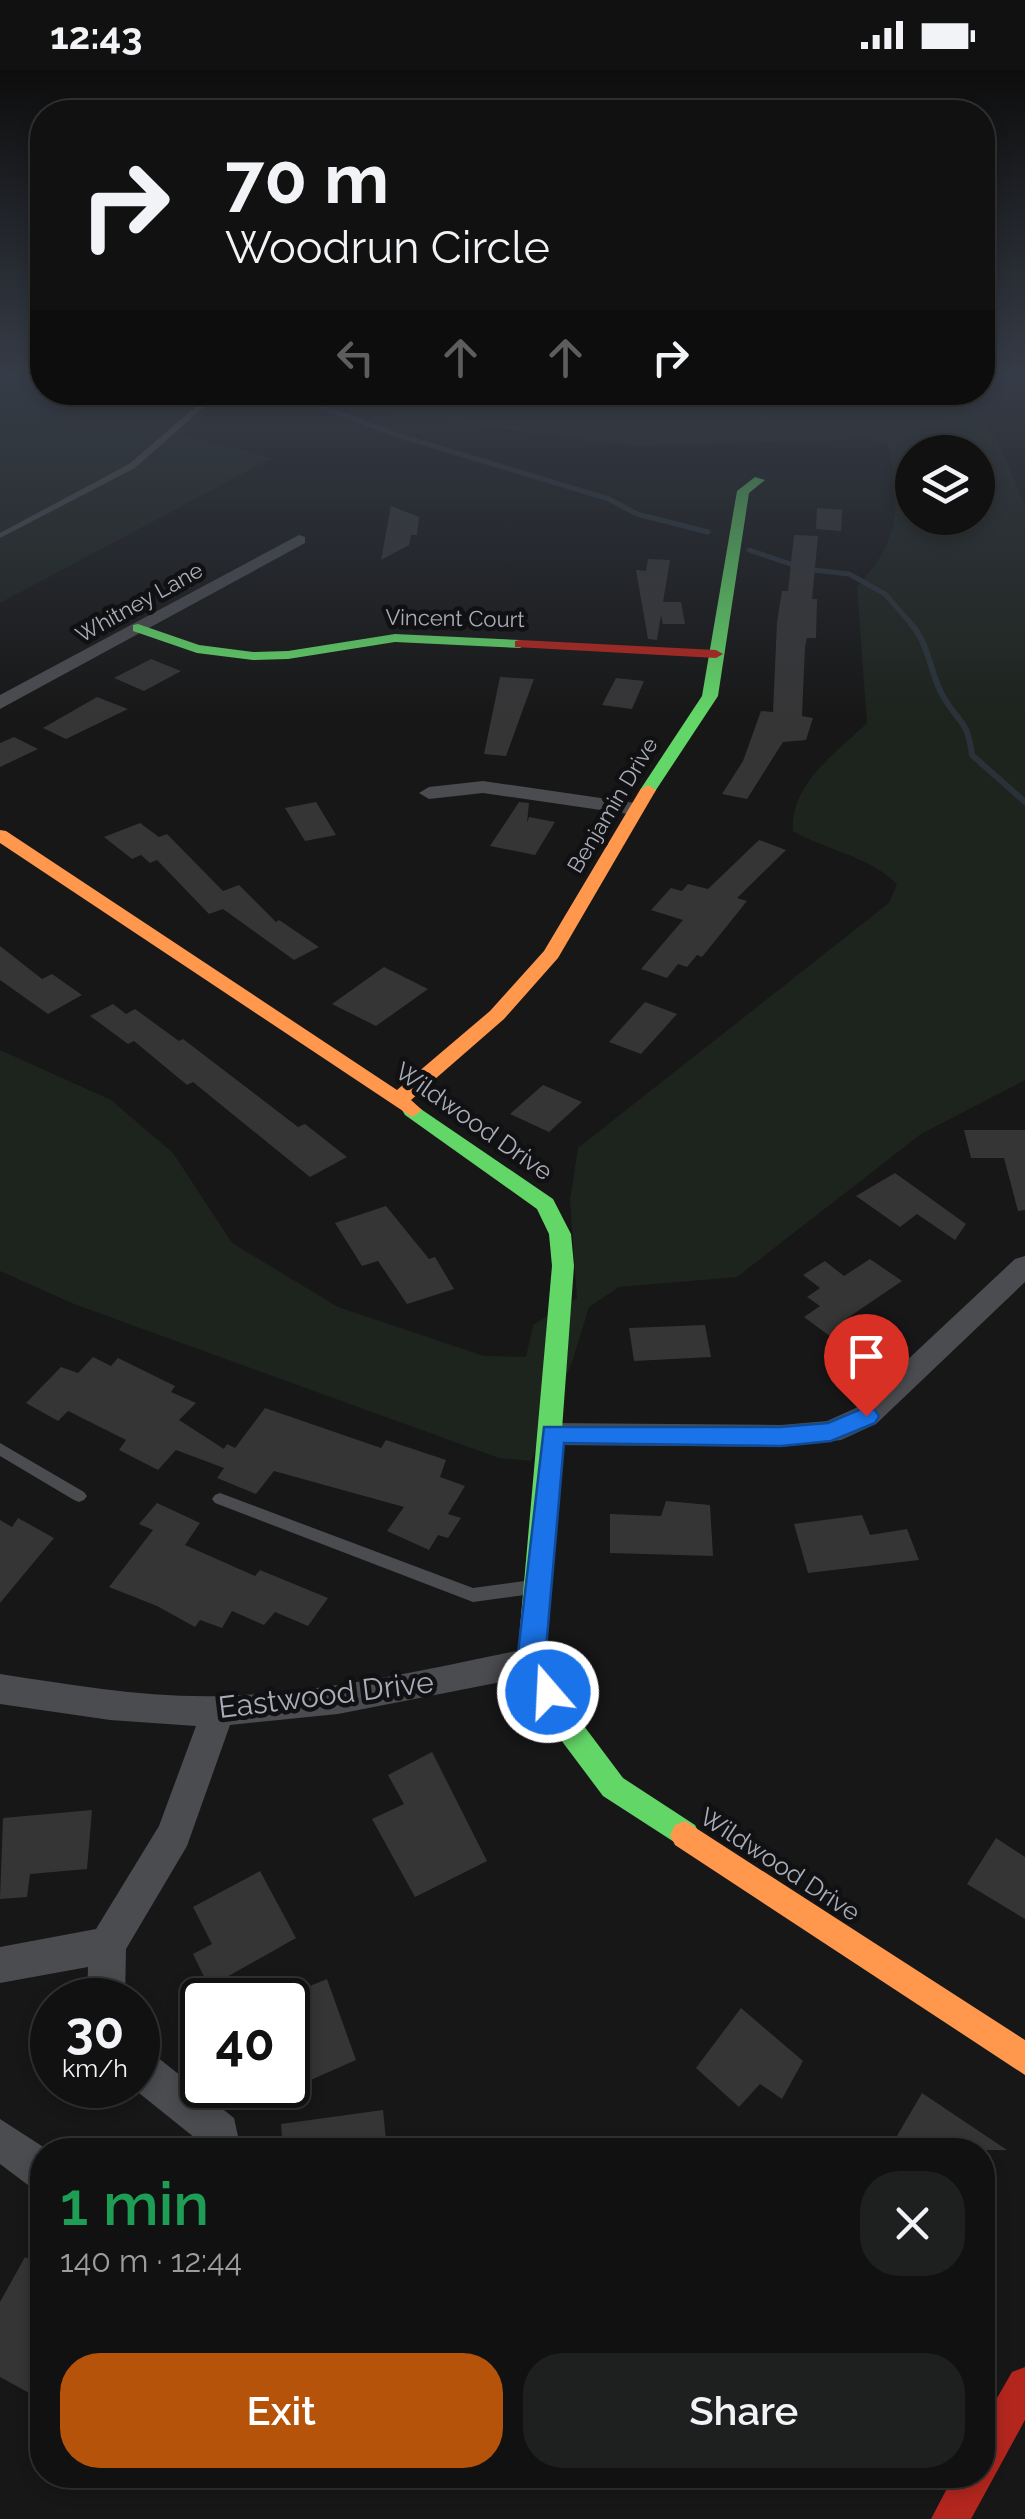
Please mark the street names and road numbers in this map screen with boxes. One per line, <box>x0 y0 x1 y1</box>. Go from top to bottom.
street label: Whitney Lane <box>71 556 207 648</box>
street label: Vincent Court <box>385 604 526 632</box>
street label: Benjamin Drive <box>561 733 663 877</box>
street label: Wildwood Drive <box>390 1056 558 1186</box>
street label: Eastwood Drive <box>216 1664 436 1725</box>
street label: Wildwood Drive <box>694 1801 866 1927</box>

